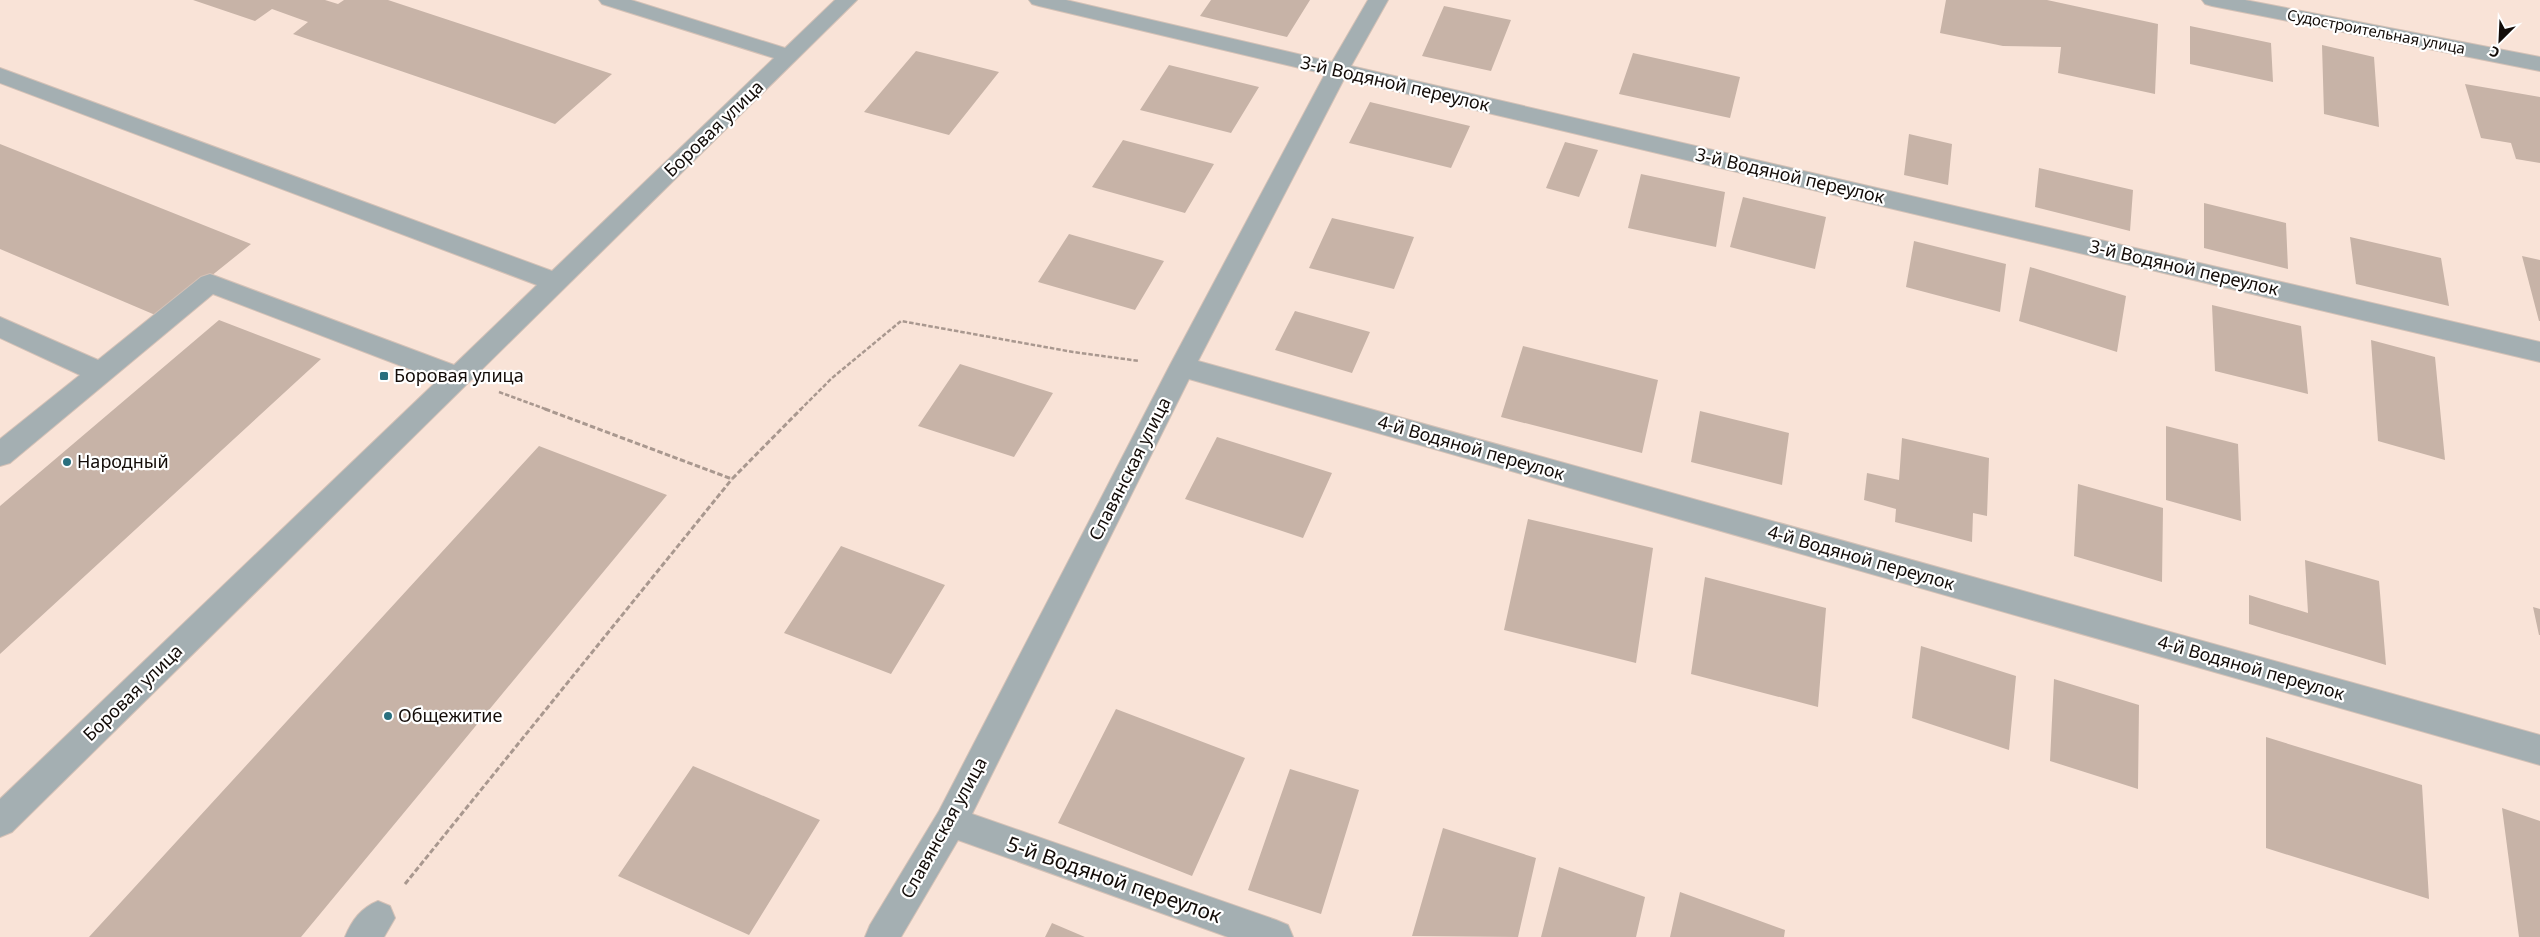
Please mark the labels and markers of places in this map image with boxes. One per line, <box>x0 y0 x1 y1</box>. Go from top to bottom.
place label: Боровая улица <box>394 363 524 387</box>
marker: Боровая улица <box>378 370 390 382</box>
place label: Народный <box>77 449 169 473</box>
marker: Народный <box>61 456 73 468</box>
place label: Общежитие <box>398 703 503 727</box>
marker: Общежитие <box>382 710 394 722</box>

